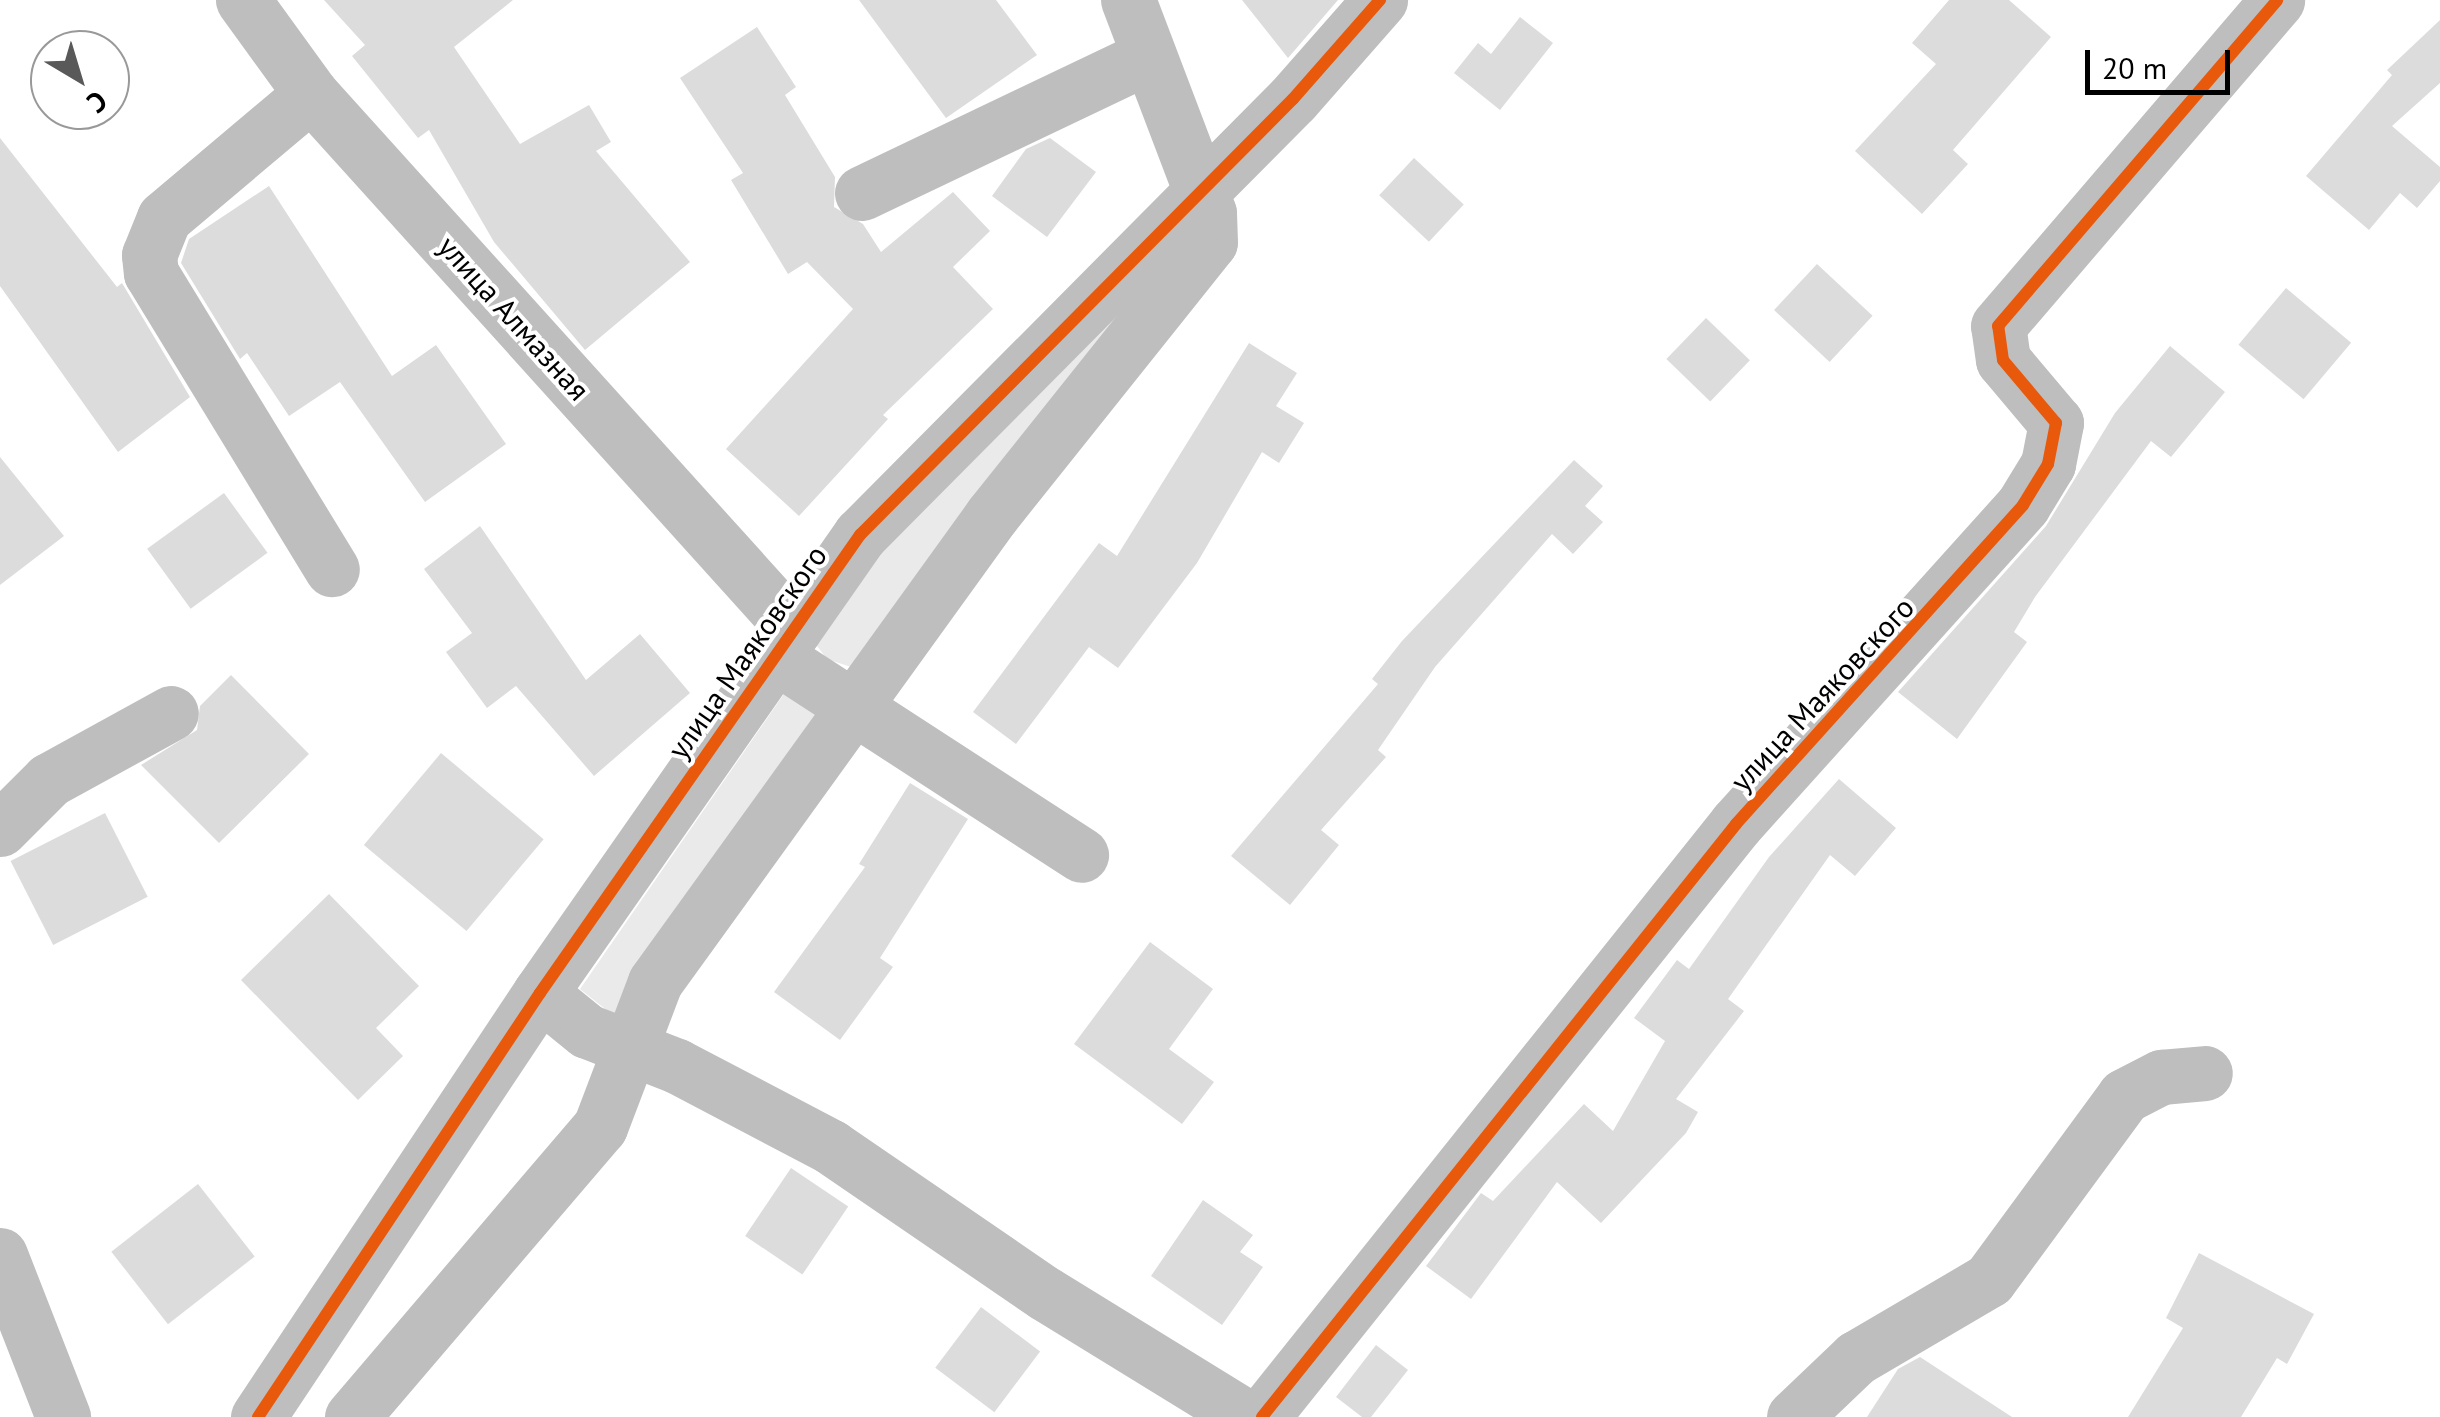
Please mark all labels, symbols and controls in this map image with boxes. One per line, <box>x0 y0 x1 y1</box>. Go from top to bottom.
north arrow <box>30 30 130 130</box>
scale bar <box>2090 30 2235 92</box>
text: 20 m <box>2102 48 2167 87</box>
text: С <box>80 83 115 122</box>
street label: улица Алмазная <box>430 228 598 408</box>
street label: улица Маяковского <box>660 538 834 766</box>
street label: улица Маяковского <box>1723 589 1921 799</box>

